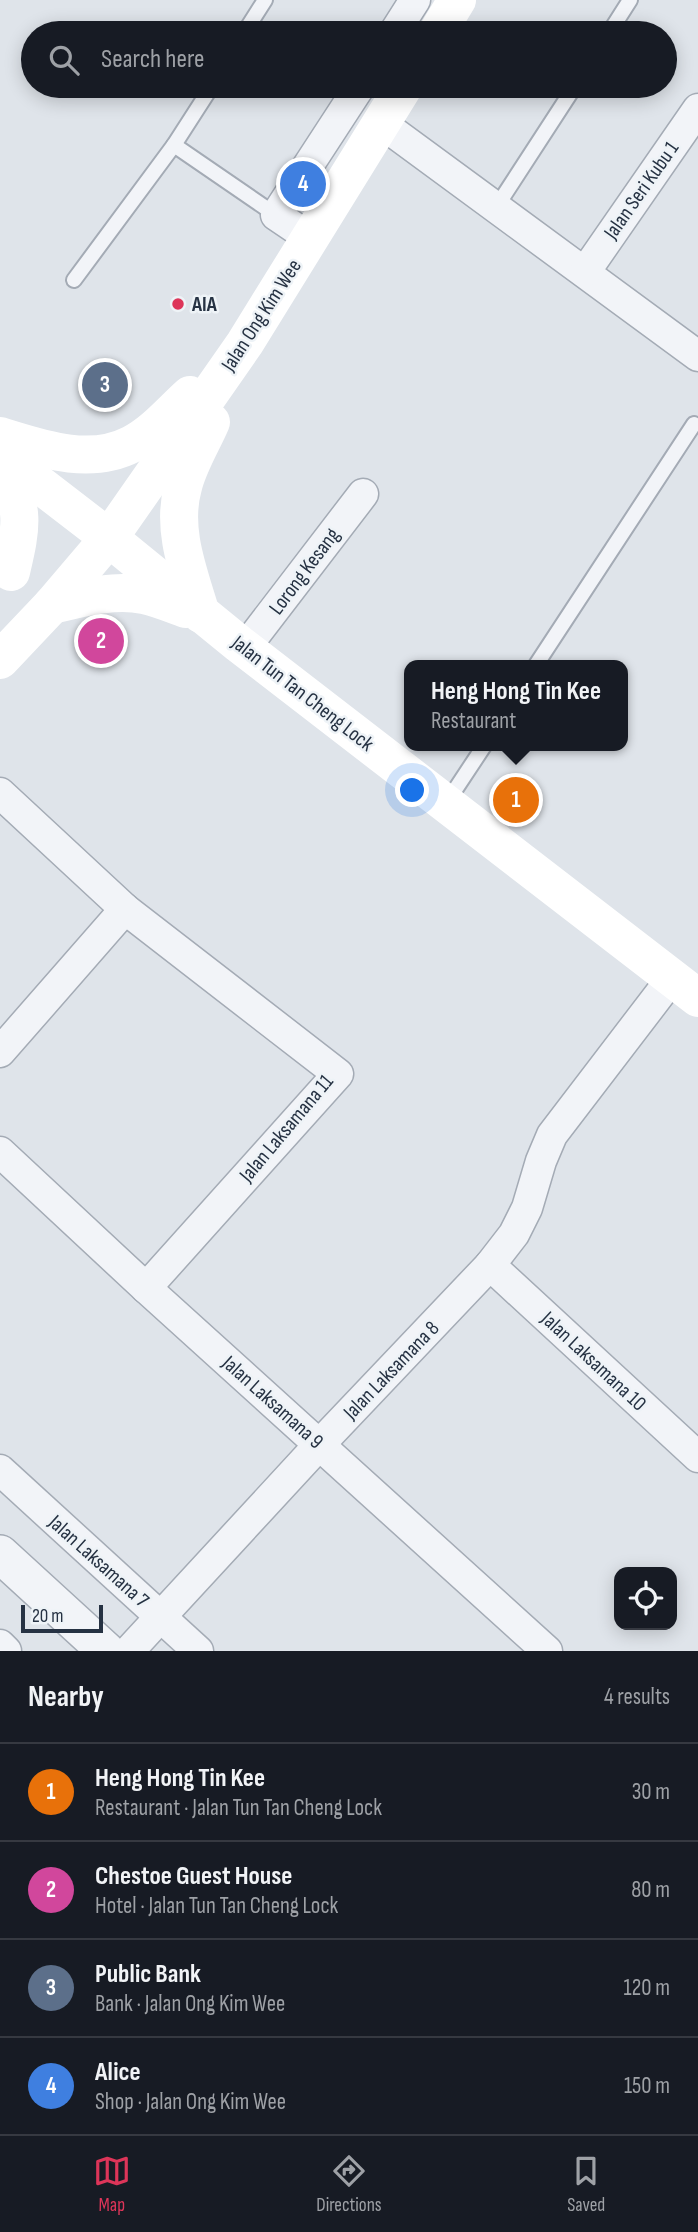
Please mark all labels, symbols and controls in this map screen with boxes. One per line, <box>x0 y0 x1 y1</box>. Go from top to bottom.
search box <box>21 21 677 98</box>
icon: search <box>45 41 83 79</box>
text: Search here <box>101 44 204 75</box>
street label: Jalan Seri Kubu 1 <box>598 136 685 245</box>
pin: 4 <box>280 158 326 210</box>
street label: Jalan Ong Kim Wee <box>215 255 307 377</box>
place label: AIA <box>191 292 218 317</box>
marker: AIA <box>170 296 186 312</box>
pin: 3 <box>82 359 128 411</box>
street label: Lorong Kesang <box>264 523 345 619</box>
pin: 2 <box>78 615 124 667</box>
street label: Jalan Tun Tan Cheng Lock <box>226 630 379 757</box>
popup <box>404 660 628 751</box>
text: Heng Hong Tin Kee <box>431 676 601 707</box>
text: Restaurant <box>431 707 516 735</box>
your location <box>395 773 429 807</box>
pin: 1 <box>493 774 539 826</box>
street label: Jalan Laksamana 11 <box>234 1069 339 1188</box>
street label: Jalan Laksamana 10 <box>535 1306 651 1416</box>
street label: Jalan Laksamana 8 <box>338 1316 444 1425</box>
street label: Jalan Laksamana 9 <box>216 1350 328 1454</box>
street label: Jalan Laksamana 7 <box>43 1509 154 1613</box>
map controls <box>614 1567 677 1630</box>
button: locate <box>614 1567 677 1630</box>
scale bar <box>21 1602 103 1634</box>
text: 20 m <box>32 1605 64 1628</box>
text: Nearby <box>28 1679 104 1715</box>
text: 4 results <box>604 1683 670 1711</box>
text: Heng Hong Tin Kee <box>95 1763 265 1794</box>
text: 1 <box>46 1778 56 1806</box>
text: 30 m <box>632 1778 670 1806</box>
text: Restaurant · Jalan Tun Tan Cheng Lock <box>95 1794 382 1822</box>
text: Chestoe Guest House <box>95 1861 292 1892</box>
text: 2 <box>46 1876 56 1904</box>
text: 80 m <box>631 1876 670 1904</box>
text: Hotel · Jalan Tun Tan Cheng Lock <box>95 1892 338 1920</box>
text: Public Bank <box>95 1959 201 1990</box>
text: 3 <box>46 1974 56 2002</box>
text: 120 m <box>624 1974 670 2002</box>
text: Bank · Jalan Ong Kim Wee <box>95 1990 285 2018</box>
text: Alice <box>95 2057 141 2088</box>
text: 4 <box>46 2072 56 2100</box>
text: 150 m <box>624 2072 670 2100</box>
text: Shop · Jalan Ong Kim Wee <box>95 2088 286 2116</box>
tab: Map <box>93 2152 131 2217</box>
tab: Directions <box>316 2152 382 2217</box>
tab: Saved <box>567 2152 605 2217</box>

